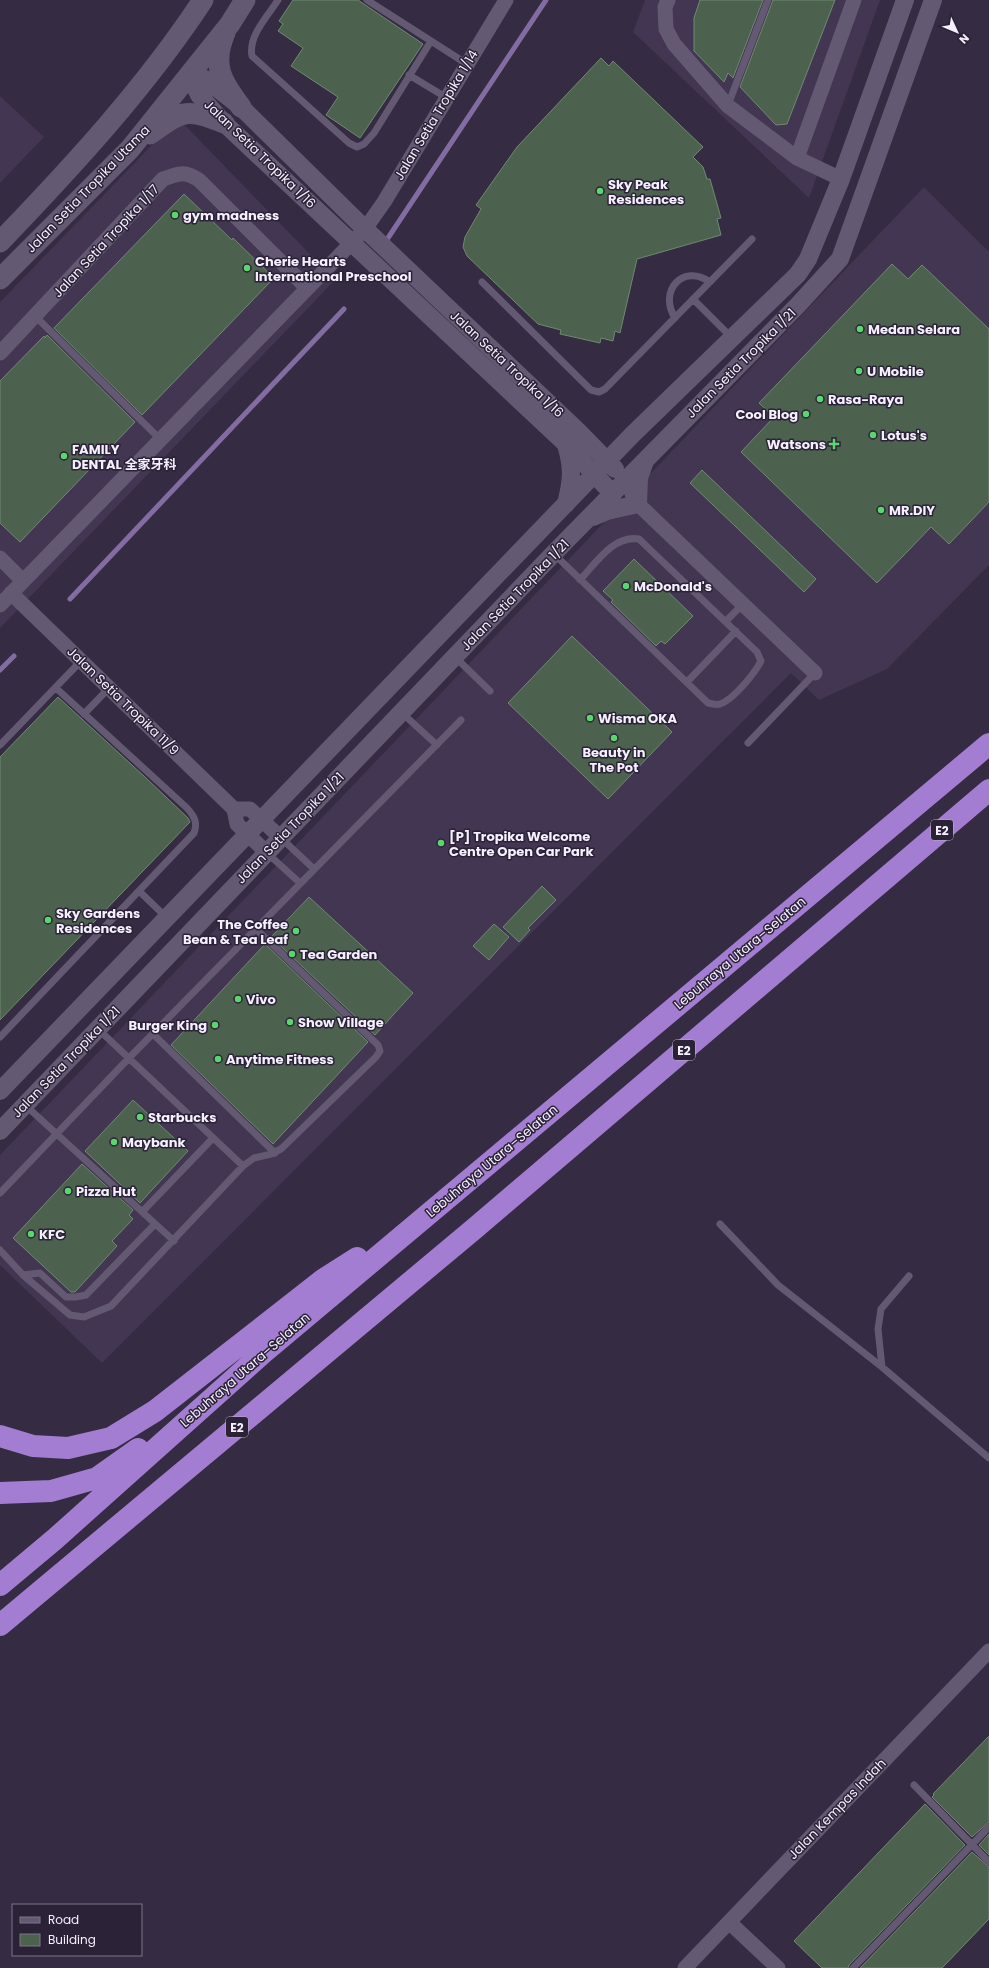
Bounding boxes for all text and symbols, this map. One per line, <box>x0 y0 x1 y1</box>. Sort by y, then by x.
north arrow <box>937 12 977 52</box>
text: N <box>956 30 973 47</box>
street label: Jalan Setia Tropika 1/14 <box>389 46 483 184</box>
street label: Jalan Setia Tropika 1/16 <box>200 95 320 213</box>
street label: Jalan Setia Tropika Utama <box>22 121 154 257</box>
place label: Sky Peak Residences <box>608 175 684 209</box>
street label: Jalan Setia Tropika 1/17 <box>49 180 163 302</box>
marker: Sky Peak Residences <box>595 186 605 196</box>
place label: gym madness <box>183 206 279 225</box>
marker: gym madness <box>170 210 180 220</box>
place label: Cherie Hearts International Preschool <box>255 252 412 286</box>
marker: Cherie Hearts International Preschool <box>242 263 252 273</box>
street label: Jalan Setia Tropika 1/21 <box>682 304 800 422</box>
street label: Jalan Setia Tropika 1/16 <box>446 306 568 422</box>
place label: Medan Selara <box>868 320 960 339</box>
marker: Medan Selara <box>855 324 865 334</box>
place label: U Mobile <box>867 362 924 381</box>
marker: U Mobile <box>854 366 864 376</box>
place label: Rasa-Raya <box>828 390 903 409</box>
marker: Rasa-Raya <box>815 394 825 404</box>
place label: Cool Blog <box>735 405 798 424</box>
marker: Cool Blog <box>801 409 811 419</box>
place label: Lotus's <box>881 426 927 445</box>
marker: Lotus's <box>868 430 878 440</box>
place label: Watsons <box>767 435 826 454</box>
marker: Watsons <box>829 439 839 449</box>
place label: FAMILY DENTAL 全家牙科 <box>72 440 176 474</box>
marker: FAMILY DENTAL 全家牙科 <box>59 451 69 461</box>
place label: MR.DIY <box>889 501 935 520</box>
marker: MR.DIY <box>876 505 886 515</box>
street label: Jalan Setia Tropika 1/21 <box>457 535 573 655</box>
place label: McDonald's <box>634 577 712 596</box>
marker: McDonald's <box>621 581 631 591</box>
street label: Jalan Setia Tropika 11/9 <box>63 642 183 760</box>
place label: Wisma OKA <box>598 709 677 728</box>
marker: Wisma OKA <box>585 713 595 723</box>
marker: Beauty in The Pot <box>609 733 619 743</box>
place label: Beauty in The Pot <box>582 743 646 777</box>
street label: Jalan Setia Tropika 1/21 <box>232 768 348 888</box>
road number: E2 <box>931 820 953 840</box>
place label: [P] Tropika Welcome Centre Open Car Park <box>449 827 593 861</box>
marker: [P] Tropika Welcome Centre Open Car Park <box>436 838 446 848</box>
street label: Lebuhraya Utara–Selatan <box>670 892 810 1014</box>
place label: Sky Gardens Residences <box>56 904 140 938</box>
marker: Sky Gardens Residences <box>43 915 53 925</box>
place label: The Coffee Bean & Tea Leaf <box>183 915 288 949</box>
marker: The Coffee Bean & Tea Leaf <box>291 926 301 936</box>
place label: Tea Garden <box>300 945 377 964</box>
marker: Tea Garden <box>287 949 297 959</box>
place label: Vivo <box>246 990 276 1009</box>
marker: Vivo <box>233 994 243 1004</box>
street label: Jalan Setia Tropika 1/21 <box>8 1002 124 1122</box>
place label: Show Village <box>298 1013 384 1032</box>
place label: Burger King <box>128 1016 207 1035</box>
marker: Show Village <box>285 1017 295 1027</box>
marker: Burger King <box>210 1020 220 1030</box>
road number: E2 <box>673 1040 695 1060</box>
place label: Anytime Fitness <box>226 1050 334 1069</box>
marker: Anytime Fitness <box>213 1054 223 1064</box>
street label: Lebuhraya Utara–Selatan <box>422 1100 562 1222</box>
place label: Starbucks <box>148 1108 216 1127</box>
marker: Starbucks <box>135 1112 145 1122</box>
place label: Maybank <box>122 1133 185 1152</box>
marker: Maybank <box>109 1137 119 1147</box>
place label: Pizza Hut <box>76 1182 136 1201</box>
marker: Pizza Hut <box>63 1186 73 1196</box>
place label: KFC <box>39 1225 65 1244</box>
marker: KFC <box>26 1229 36 1239</box>
street label: Lebuhraya Utara–Selatan <box>176 1308 314 1432</box>
road number: E2 <box>226 1417 248 1437</box>
street label: Jalan Kempas Indah <box>784 1754 890 1864</box>
legend <box>12 1904 142 1956</box>
text: Road <box>48 1911 79 1928</box>
text: Building <box>48 1931 96 1948</box>

